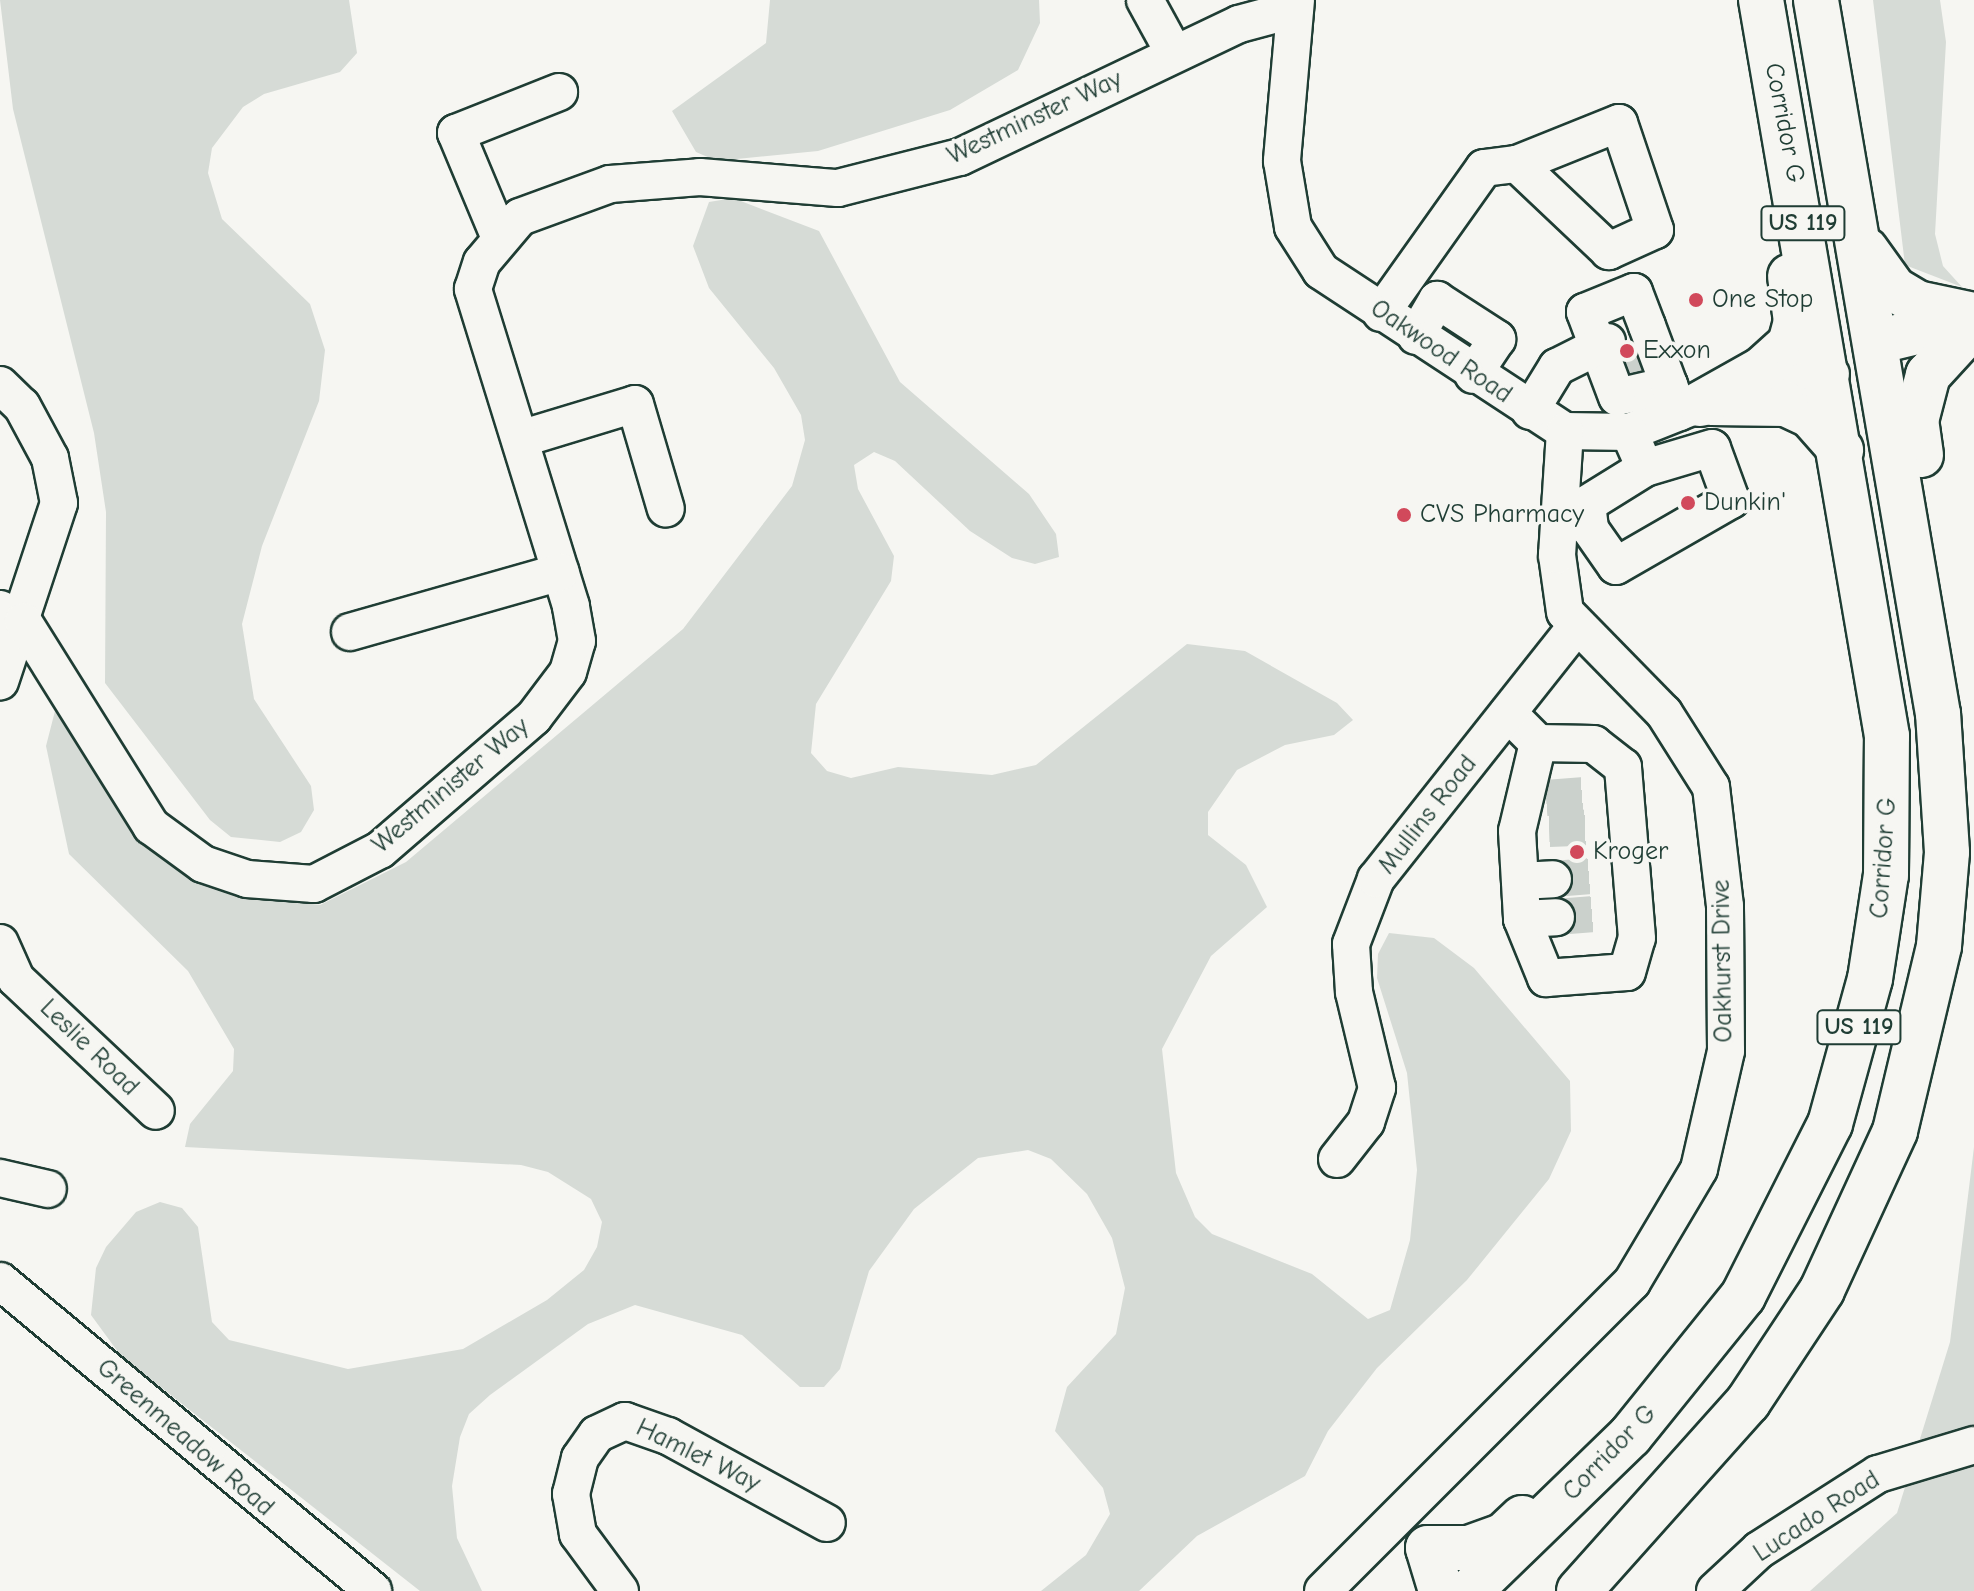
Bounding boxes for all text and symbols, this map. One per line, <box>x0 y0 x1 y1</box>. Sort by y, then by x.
street label: Corridor G <box>1757 60 1811 186</box>
street label: Westminster Way <box>943 64 1127 172</box>
road number: US 119 <box>1759 203 1847 243</box>
place label: One Stop <box>1712 284 1813 316</box>
marker: One Stop <box>1687 291 1705 309</box>
street label: Oakwood Road <box>1364 293 1518 411</box>
place label: Exxon <box>1643 335 1711 367</box>
marker: Exxon <box>1618 342 1636 360</box>
place label: Dunkin' <box>1704 487 1786 519</box>
marker: Dunkin' <box>1679 494 1697 512</box>
place label: CVS Pharmacy <box>1420 499 1584 531</box>
marker: CVS Pharmacy <box>1395 506 1413 524</box>
street label: Westminister Way <box>366 711 536 861</box>
street label: Mullins Road <box>1372 749 1484 881</box>
street label: Corridor G <box>1864 796 1904 920</box>
place label: Kroger <box>1593 836 1668 868</box>
marker: Kroger <box>1568 843 1586 861</box>
street label: Oakhurst Drive <box>1706 879 1740 1043</box>
street label: Leslie Road <box>33 993 145 1103</box>
road number: US 119 <box>1815 1007 1903 1047</box>
street label: Greenmeadow Road <box>90 1353 280 1523</box>
street label: Corridor G <box>1557 1398 1663 1508</box>
street label: Hamlet Way <box>631 1413 765 1499</box>
street label: Lucado Road <box>1748 1465 1886 1569</box>

